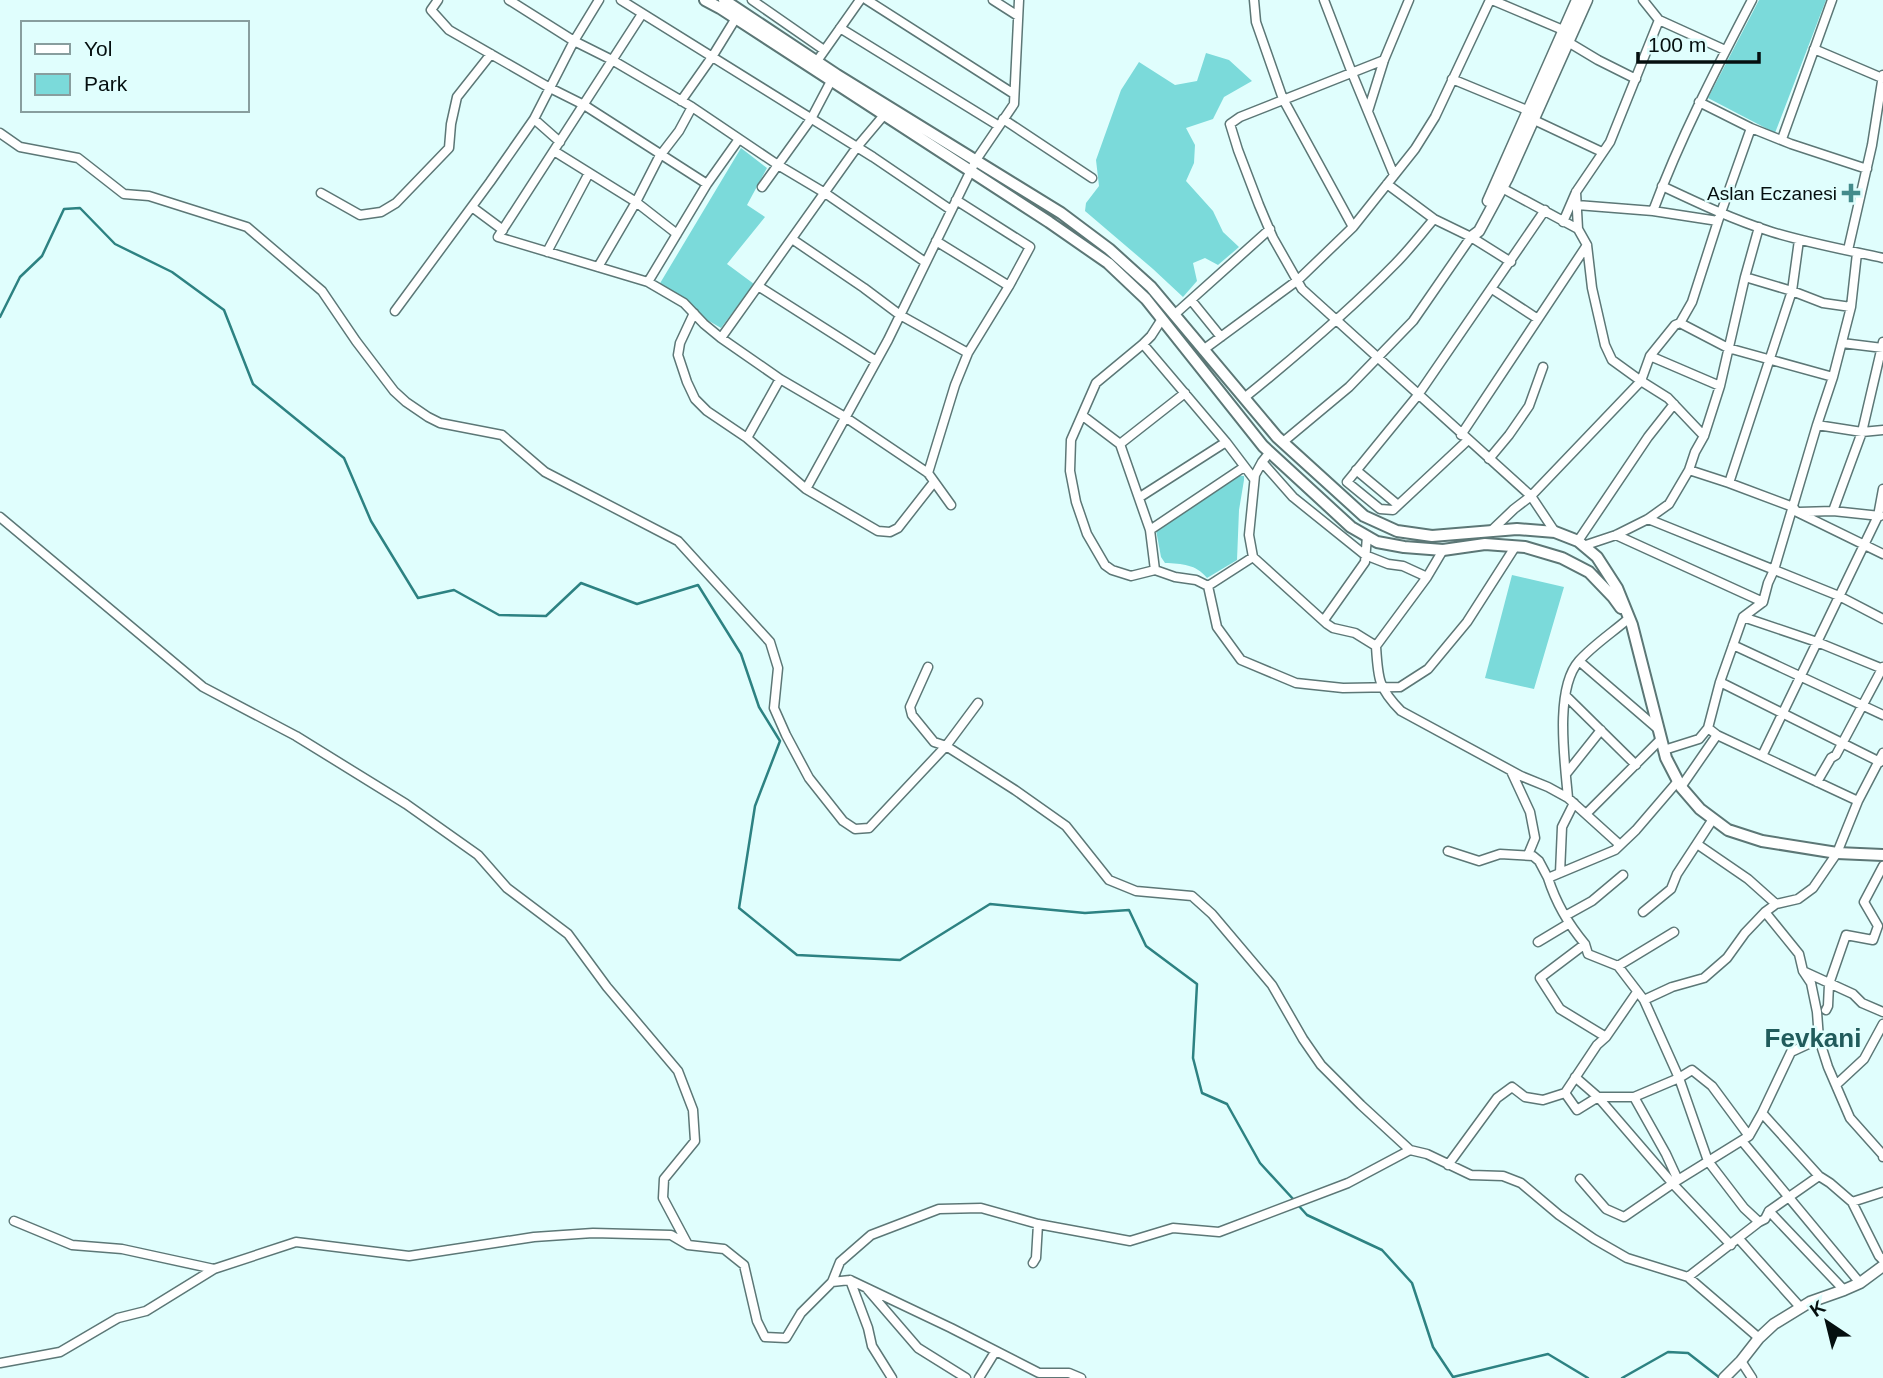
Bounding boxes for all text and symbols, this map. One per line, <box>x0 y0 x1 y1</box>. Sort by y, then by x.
legend <box>21 21 248 112</box>
scale bar <box>1638 21 1759 65</box>
text: 100 m <box>1648 33 1706 56</box>
text: Yol <box>84 37 112 60</box>
text: Park <box>84 72 128 95</box>
place label: Aslan Eczanesi <box>1707 183 1837 204</box>
marker: Aslan Eczanesi <box>1843 185 1859 201</box>
district label: Fevkani <box>1765 1023 1861 1053</box>
north arrow <box>1792 1287 1862 1357</box>
text: K <box>1806 1296 1829 1321</box>

